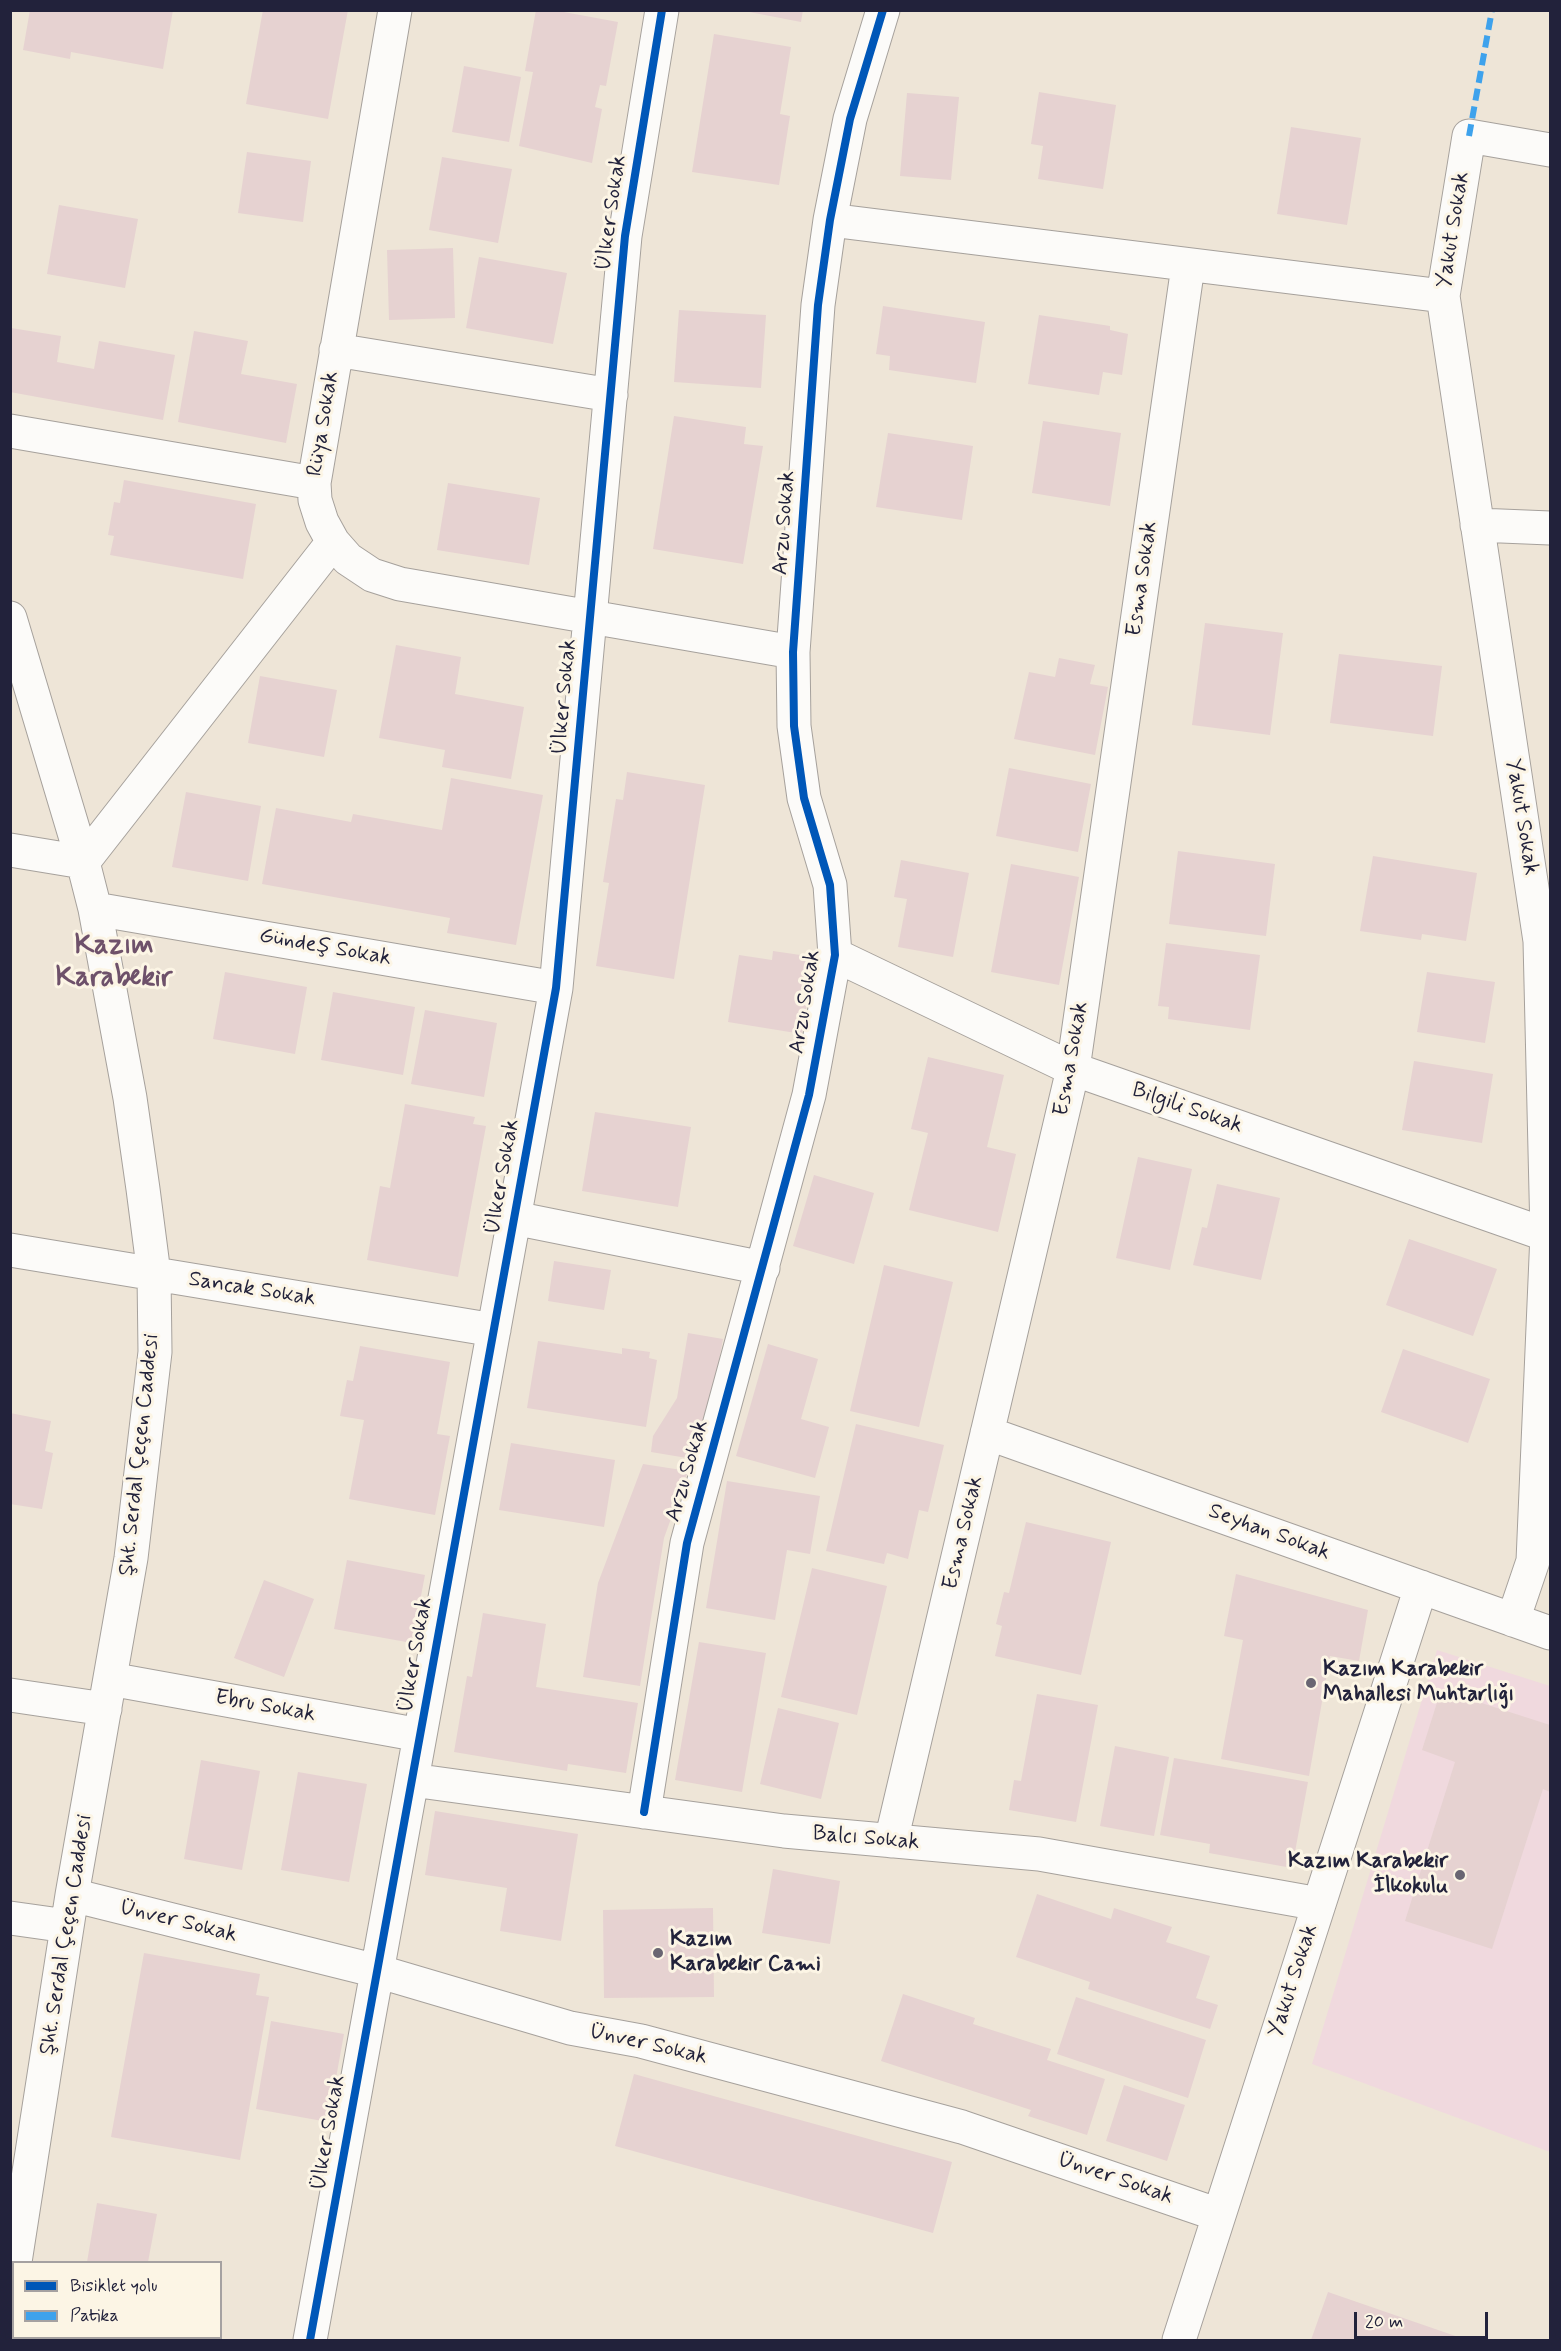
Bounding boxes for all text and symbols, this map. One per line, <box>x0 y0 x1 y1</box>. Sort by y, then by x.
street label: Ülker Sokak <box>591 153 633 273</box>
street label: Yakut Sokak <box>1432 170 1476 290</box>
street label: Rüya Sokak <box>303 370 345 478</box>
street label: Arzu Sokak <box>768 470 802 576</box>
street label: Esma Sokak <box>1122 520 1164 638</box>
street label: Ülker Sokak <box>547 638 583 756</box>
street label: Yakut Sokak <box>1499 757 1543 877</box>
street label: Gündeş Sokak <box>257 923 393 973</box>
district label: Kazım Karabekir <box>56 930 172 996</box>
street label: Arzu Sokak <box>785 948 827 1056</box>
street label: Esma Sokak <box>1049 1000 1095 1118</box>
street label: Bilgili Sokak <box>1128 1078 1246 1140</box>
street label: Ülker Sokak <box>480 1117 526 1237</box>
street label: Sancak Sokak <box>187 1267 317 1313</box>
street label: Şht. Serdal Çeçen Caddesi <box>114 1333 166 1577</box>
street label: Arzu Sokak <box>661 1417 715 1525</box>
street label: Esma Sokak <box>938 1474 990 1592</box>
street label: Seyhan Sokak <box>1205 1499 1333 1567</box>
street label: Ülker Sokak <box>393 1595 439 1715</box>
place label: Kazım Karabekir Mahallesi Muhtarlığı <box>1323 1657 1514 1708</box>
marker: Kazım Karabekir Mahallesi Muhtarlığı <box>1304 1676 1318 1690</box>
street label: Ebru Sokak <box>213 1685 317 1729</box>
street label: Şht. Serdal Çeçen Caddesi <box>35 1813 99 2057</box>
street label: Balcı Sokak <box>812 1821 920 1857</box>
place label: Kazım Karabekir İlkokulu <box>1288 1849 1448 1900</box>
marker: Kazım Karabekir İlkokulu <box>1453 1868 1467 1882</box>
street label: Ünver Sokak <box>116 1895 240 1949</box>
street label: Yakut Sokak <box>1263 1921 1325 2041</box>
place label: Kazım Karabekir Cami <box>670 1927 821 1978</box>
marker: Kazım Karabekir Cami <box>651 1946 665 1960</box>
street label: Ünver Sokak <box>586 2019 710 2071</box>
street label: Ülker Sokak <box>306 2073 352 2193</box>
street label: Ünver Sokak <box>1054 2147 1176 2211</box>
legend <box>12 2261 222 2339</box>
text: Bisiklet yolu <box>70 2274 158 2298</box>
scale bar <box>1357 2300 1490 2338</box>
text: Patika <box>70 2304 119 2328</box>
text: 20 m <box>1365 2310 1403 2334</box>

